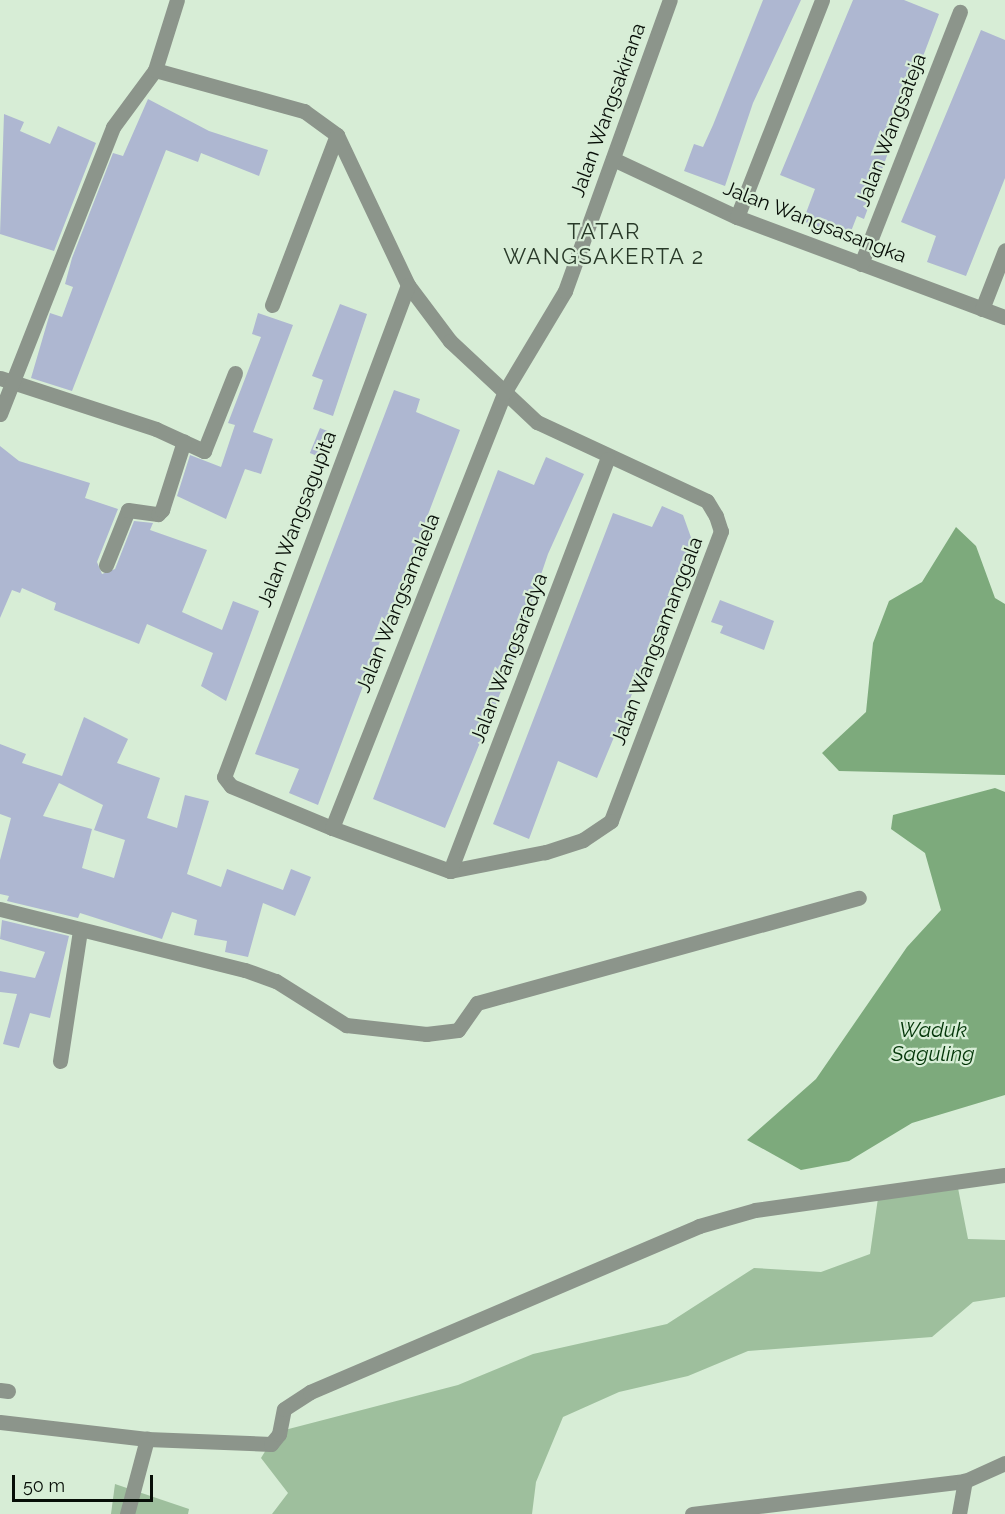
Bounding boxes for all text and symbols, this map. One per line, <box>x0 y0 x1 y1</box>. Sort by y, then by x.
street label: Jalan Wangsakirana <box>565 19 651 201</box>
street label: Jalan Wangsateja <box>851 50 931 210</box>
street label: Jalan Wangsasangka <box>720 176 910 268</box>
district label: TATAR WANGSAKERTA 2 <box>503 218 705 270</box>
street label: Jalan Wangsagupita <box>252 427 342 611</box>
street label: Jalan Wangsamalela <box>351 510 445 696</box>
street label: Jalan Wangsamanggala <box>606 533 708 749</box>
street label: Jalan Wangsaradya <box>465 569 553 747</box>
water label: Waduk Saguling <box>891 1017 975 1067</box>
scale bar <box>15 1463 156 1501</box>
text: 50 m <box>23 1475 65 1496</box>

